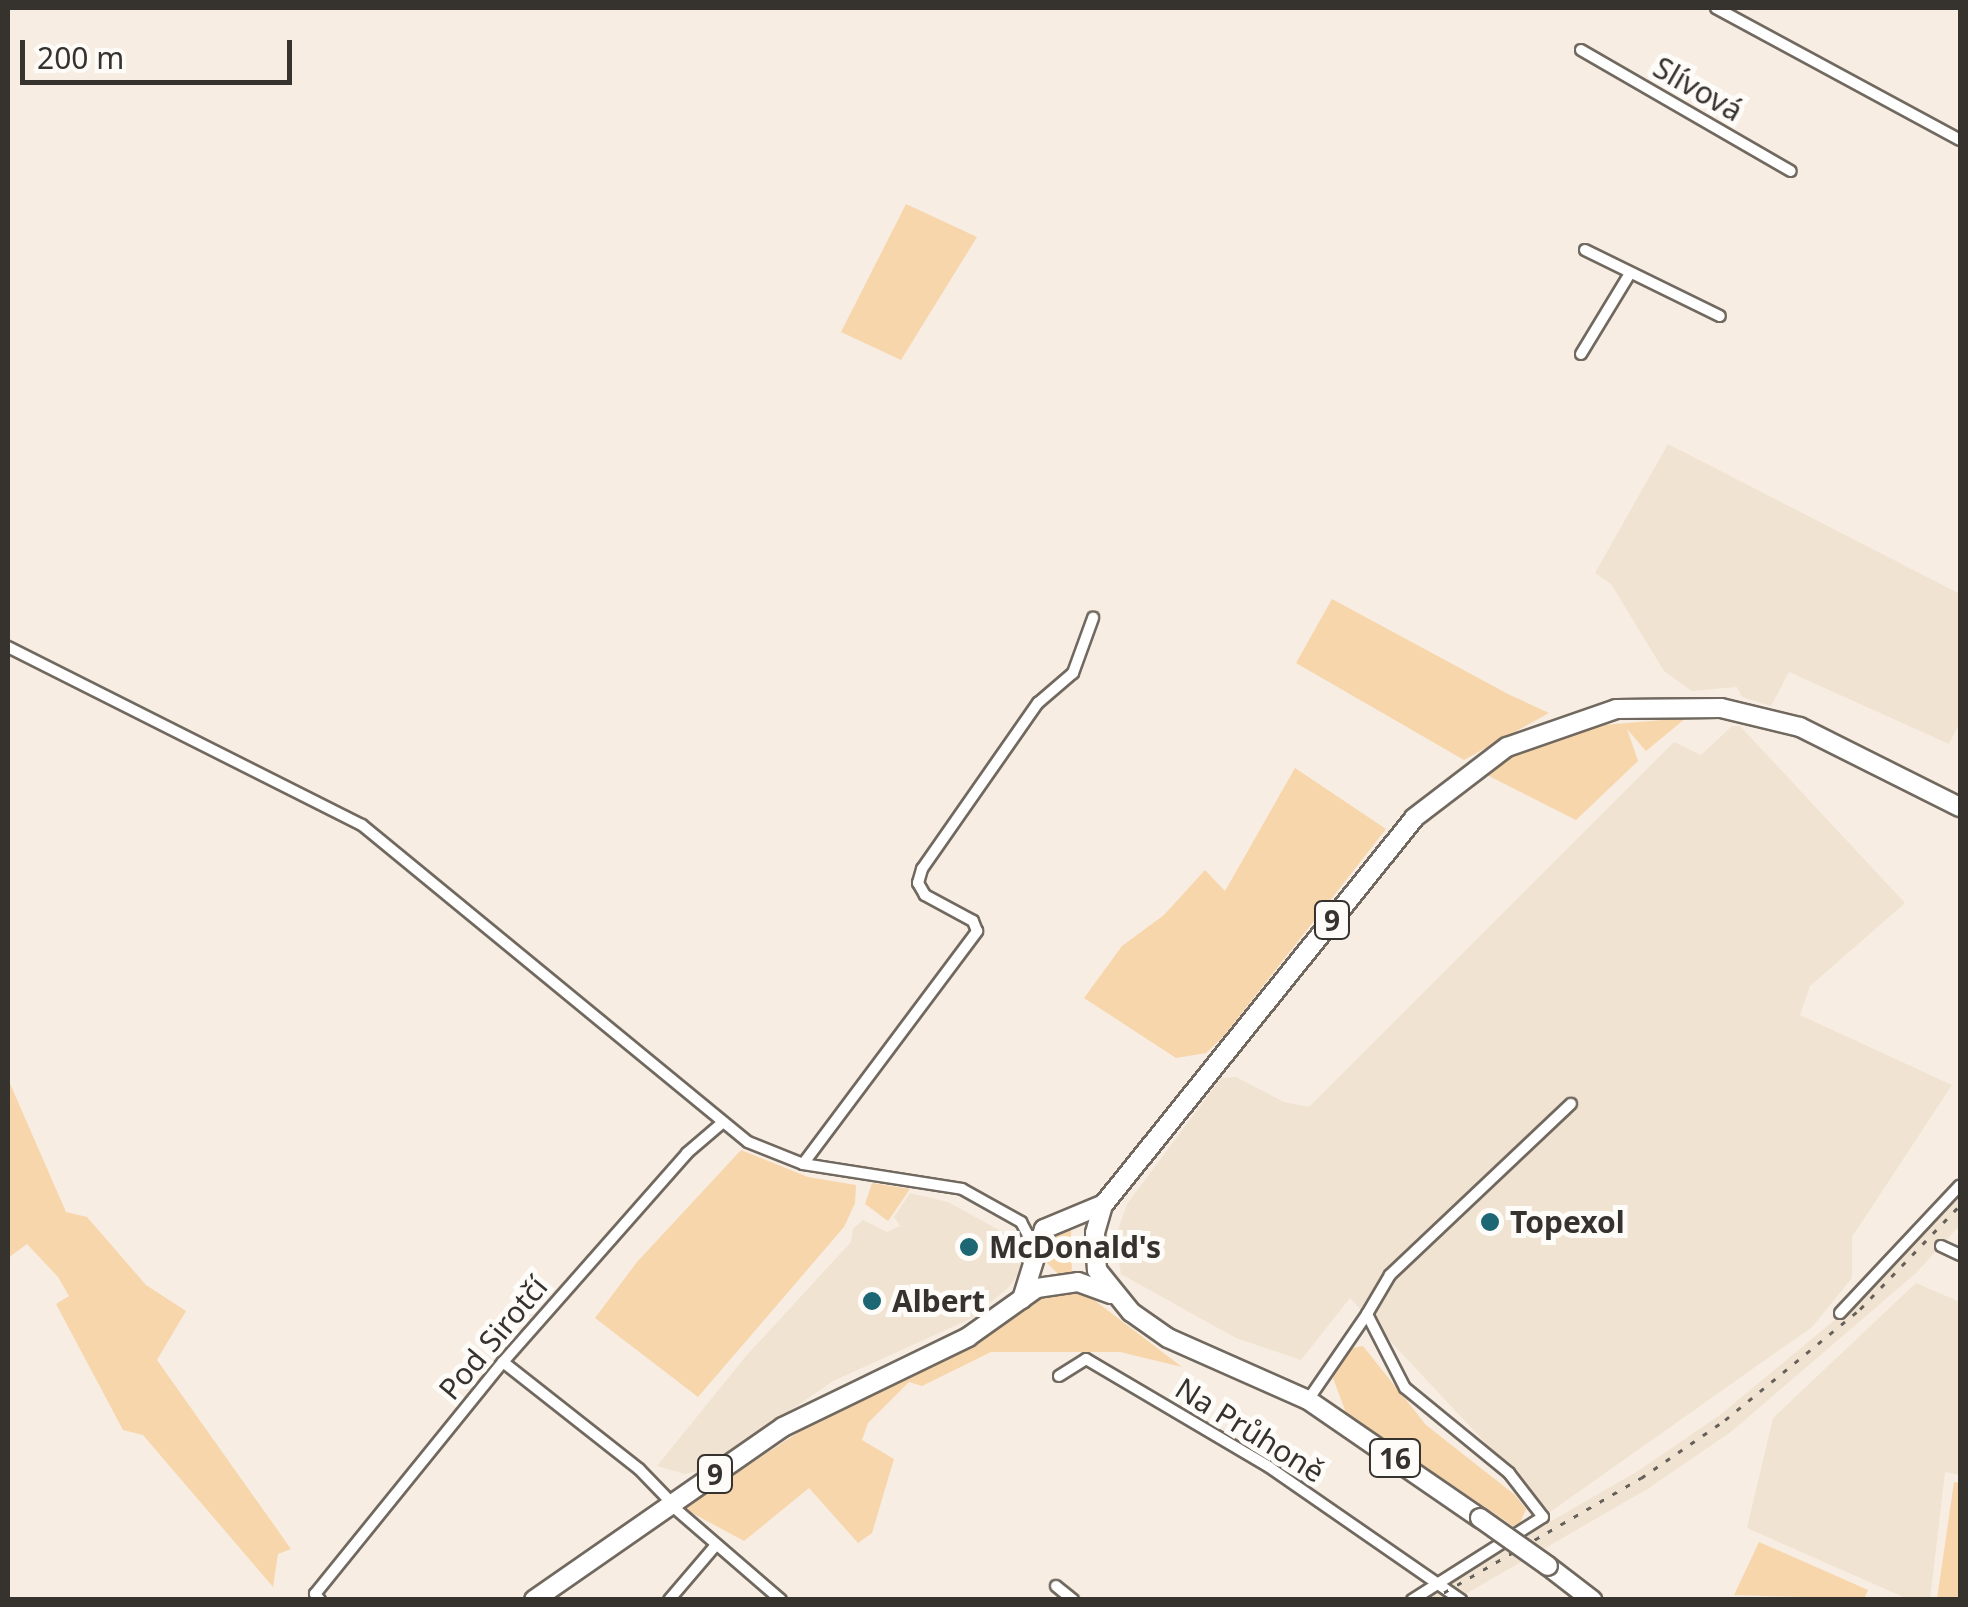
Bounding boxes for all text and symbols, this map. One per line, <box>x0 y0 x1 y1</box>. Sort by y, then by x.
scale bar <box>25 20 298 82</box>
text: 200 m <box>37 37 124 78</box>
street label: Slívová <box>1647 49 1749 129</box>
road number: 9 <box>1312 897 1352 943</box>
place label: Topexol <box>1510 1204 1625 1240</box>
marker: Topexol <box>1479 1211 1501 1233</box>
place label: McDonald's <box>989 1229 1161 1265</box>
marker: McDonald's <box>958 1236 980 1258</box>
street label: Pod Sirotčí <box>431 1269 555 1407</box>
place label: Albert <box>892 1283 985 1319</box>
marker: Albert <box>861 1290 883 1312</box>
street label: Na Průhoně <box>1169 1370 1331 1490</box>
road number: 16 <box>1368 1435 1422 1481</box>
road number: 9 <box>695 1451 735 1497</box>

